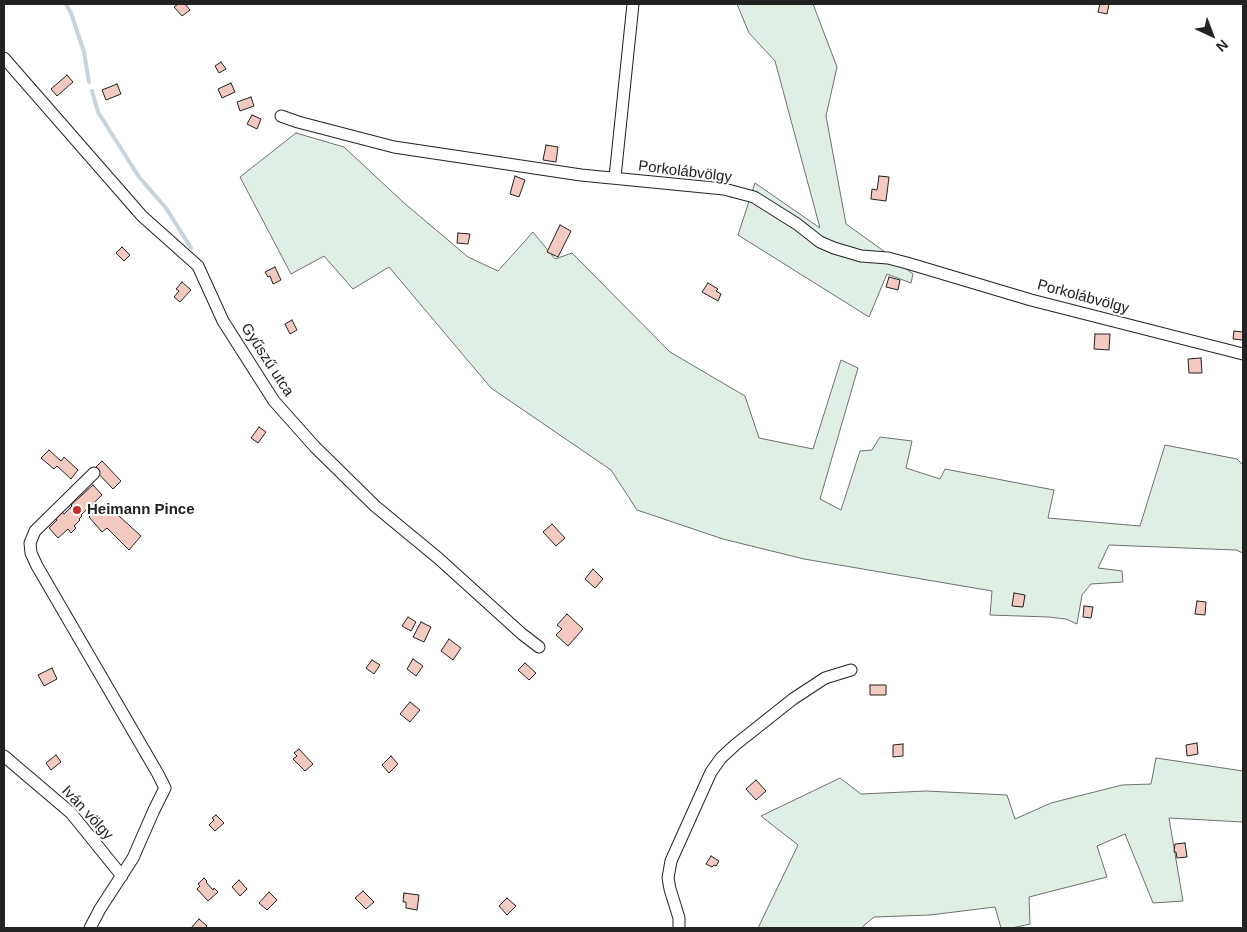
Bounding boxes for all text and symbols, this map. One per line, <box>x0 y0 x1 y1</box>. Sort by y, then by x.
north arrow <box>1187 10 1237 60</box>
text: N <box>1213 37 1231 55</box>
street label: Porkolábvölgy <box>637 157 733 187</box>
street label: Porkolábvölgy <box>1035 276 1131 318</box>
street label: Gyűszű utca <box>237 320 297 400</box>
place label: Heimann Pince <box>87 501 195 519</box>
marker: Heimann Pince <box>71 504 83 516</box>
street label: Iván völgy <box>57 782 117 844</box>

